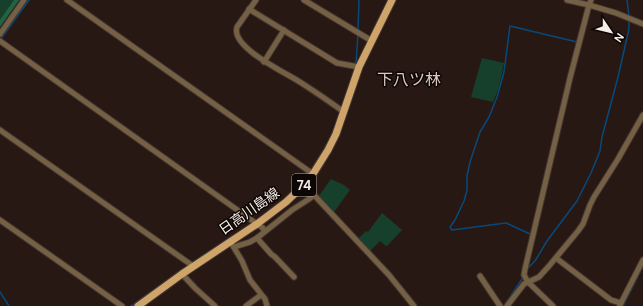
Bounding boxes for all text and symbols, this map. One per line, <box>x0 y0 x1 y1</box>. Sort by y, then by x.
north arrow <box>591 12 631 52</box>
text: N <box>611 30 627 45</box>
district label: 下八ツ林 <box>377 69 441 90</box>
road number: 74 <box>292 174 316 196</box>
street label: 日高川島線 <box>215 184 283 238</box>

